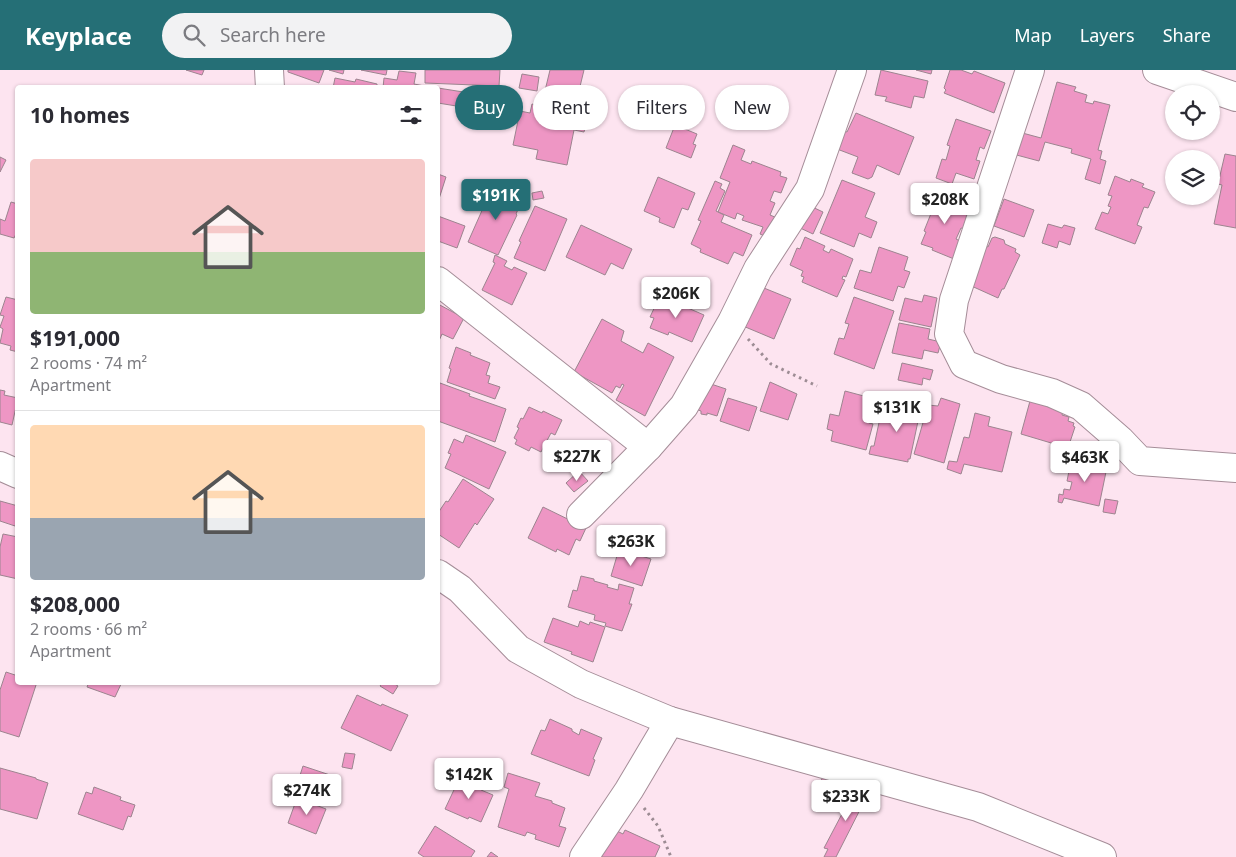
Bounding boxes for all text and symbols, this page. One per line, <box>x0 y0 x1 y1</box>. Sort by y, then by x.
search box <box>162 13 512 58</box>
text: Keyplace <box>25 19 132 52</box>
icon: search <box>180 21 208 49</box>
text: Search here <box>220 22 326 48</box>
text: Map <box>1014 23 1052 47</box>
text: Layers <box>1080 23 1135 47</box>
text: Share <box>1163 23 1211 47</box>
chip: Buy <box>455 85 523 130</box>
chip: Rent <box>533 85 608 130</box>
chip: Filters <box>618 85 705 130</box>
chip: New <box>715 85 789 130</box>
map controls <box>1165 85 1220 205</box>
button: locate <box>1165 85 1220 140</box>
text: 10 homes <box>30 101 130 129</box>
icon: filters <box>397 101 425 129</box>
button: layers <box>1165 150 1220 205</box>
pin: $191K <box>461 178 531 221</box>
pin: $208K <box>910 182 980 225</box>
text: $191K <box>472 184 520 206</box>
text: $208K <box>921 188 969 210</box>
icon: home <box>183 192 273 282</box>
pin: $206K <box>641 276 711 319</box>
text: $206K <box>652 282 700 304</box>
text: $191,000 <box>30 324 120 352</box>
text: 2 rooms · 74 m² <box>30 352 147 374</box>
text: Apartment <box>30 374 111 396</box>
pin: $131K <box>862 390 932 433</box>
text: $131K <box>873 396 921 418</box>
pin: $227K <box>542 440 612 482</box>
pin: $463K <box>1050 440 1120 483</box>
text: $227K <box>553 445 601 467</box>
text: $463K <box>1061 446 1109 468</box>
icon: home <box>183 457 273 547</box>
pin: $263K <box>596 524 666 567</box>
text: $263K <box>607 530 655 552</box>
text: $208,000 <box>30 590 120 618</box>
text: 2 rooms · 66 m² <box>30 618 147 640</box>
text: Apartment <box>30 640 111 662</box>
pin: $142K <box>434 758 504 800</box>
text: $142K <box>445 763 493 785</box>
pin: $274K <box>272 774 342 816</box>
text: $274K <box>283 779 331 801</box>
pin: $233K <box>811 780 881 822</box>
text: $233K <box>822 785 870 807</box>

